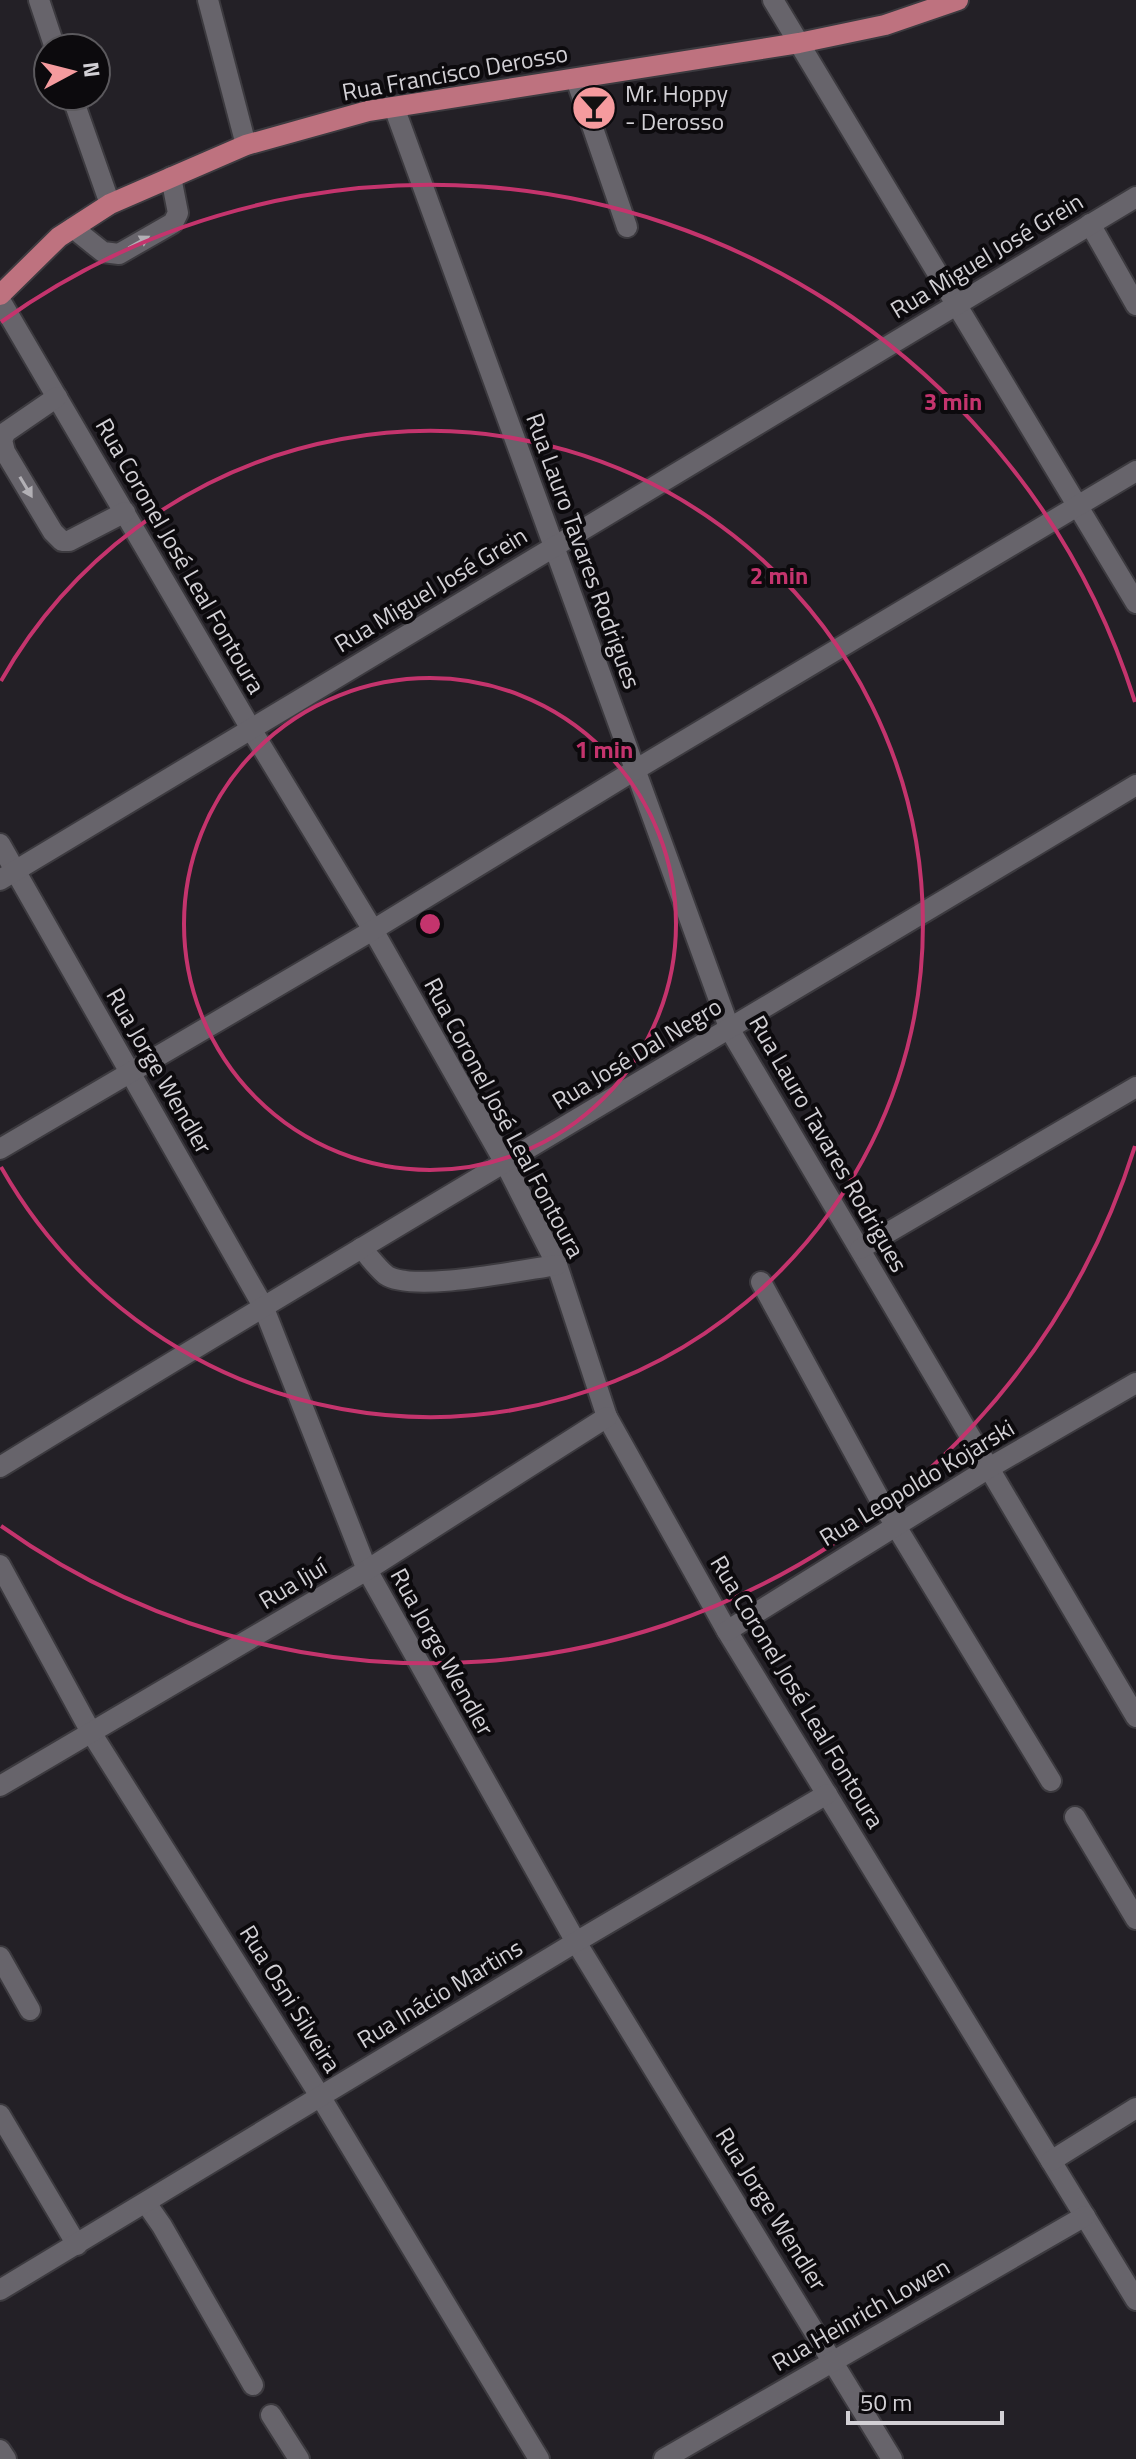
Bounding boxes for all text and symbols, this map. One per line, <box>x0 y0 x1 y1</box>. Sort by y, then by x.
north arrow <box>32 32 112 112</box>
street label: Rua Francisco Derosso <box>339 34 571 110</box>
text: N <box>74 60 110 79</box>
place label: Mr. Hoppy - Derosso <box>625 75 728 139</box>
bar icon: Mr. Hoppy - Derosso <box>570 84 618 132</box>
street label: Rua Miguel José Grein <box>883 183 1090 327</box>
one-way arrow <box>128 235 150 249</box>
text: 3 min <box>924 383 982 419</box>
street label: Rua Lauro Tavares Rodrigues <box>517 408 651 694</box>
street label: Rua Coronel José Leal Fontoura <box>87 411 275 700</box>
one-way arrow <box>18 476 32 498</box>
street label: Rua Miguel José Grein <box>327 517 534 661</box>
text: 2 min <box>750 557 808 593</box>
text: 1 min <box>575 731 633 767</box>
centre of rings <box>416 910 444 938</box>
street label: Rua Coronel José Leal Fontoura <box>416 971 594 1264</box>
street label: Rua Jorge Wendler <box>98 981 222 1160</box>
street label: Rua José Dal Negro <box>545 988 728 1118</box>
street label: Rua Lauro Tavares Rodrigues <box>740 1008 917 1279</box>
street label: Rua Leopoldo Kojarski <box>812 1410 1021 1555</box>
street label: Rua Ijuí <box>252 1548 335 1618</box>
street label: Rua Coronel José Leal Fontoura <box>702 1548 894 1835</box>
street label: Rua Jorge Wendler <box>382 1561 504 1742</box>
street label: Rua Osni Silveira <box>231 1918 351 2079</box>
street label: Rua Inácio Martins <box>350 1929 529 2057</box>
street label: Rua Jorge Wendler <box>707 2120 837 2297</box>
street label: Rua Heinrich Lowen <box>765 2248 956 2380</box>
scale bar <box>848 2375 1002 2425</box>
text: 50 m <box>860 2384 912 2420</box>

